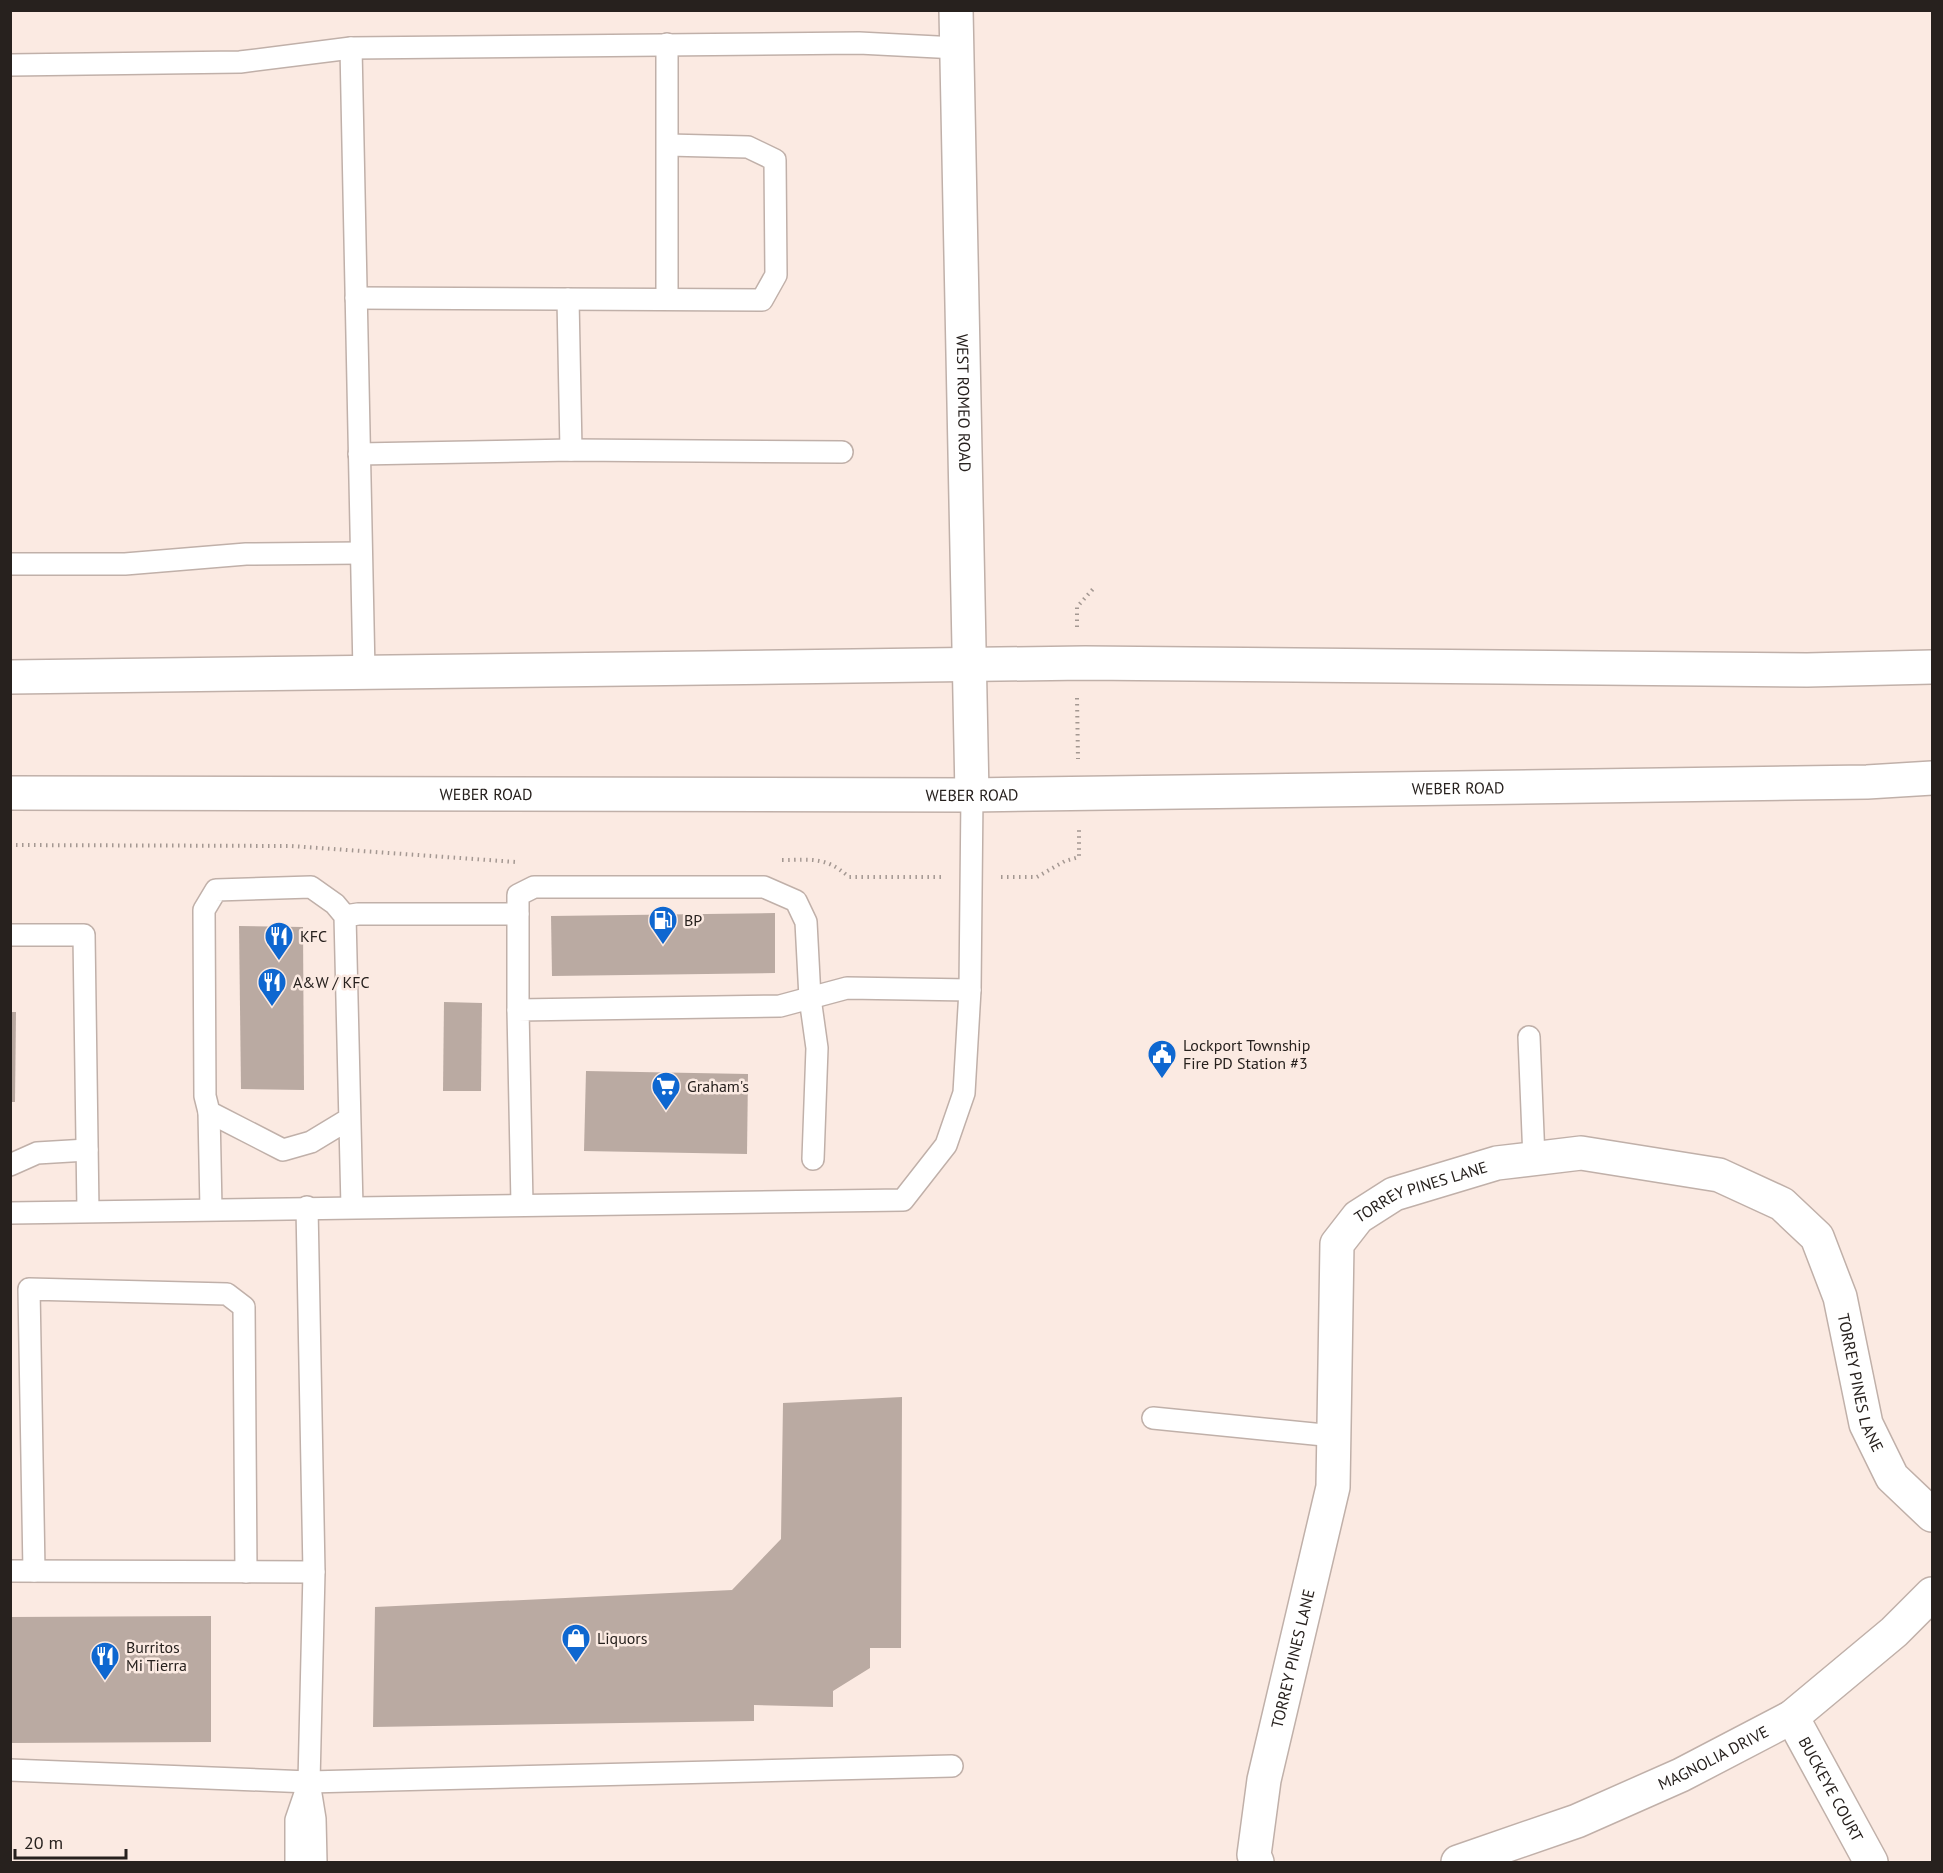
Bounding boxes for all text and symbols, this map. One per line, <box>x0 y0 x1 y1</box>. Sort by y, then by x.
street label: WEST ROMEO ROAD <box>953 334 975 472</box>
street label: WEBER ROAD <box>1411 777 1504 799</box>
street label: WEBER ROAD <box>440 784 532 804</box>
street label: WEBER ROAD <box>926 784 1019 805</box>
fuel station icon: BP <box>647 904 679 946</box>
place label: BP <box>684 910 702 930</box>
restaurant icon: KFC <box>263 920 295 962</box>
place label: KFC <box>300 926 327 946</box>
restaurant icon: A&W / KFC <box>256 966 288 1008</box>
place label: A&W / KFC <box>293 972 370 992</box>
place label: Lockport Township Fire PD Station #3 <box>1183 1035 1310 1073</box>
public building icon: Lockport Township Fire PD Station #3 <box>1146 1038 1178 1080</box>
supermarket icon: Graham's <box>650 1070 682 1112</box>
place label: Graham's <box>687 1076 749 1096</box>
street label: TORREY PINES LANE <box>1350 1156 1490 1227</box>
street label: TORREY PINES LANE <box>1834 1312 1888 1455</box>
street label: TORREY PINES LANE <box>1267 1587 1319 1730</box>
shop icon: Liquors <box>560 1622 592 1664</box>
place label: Liquors <box>597 1628 648 1648</box>
place label: Burritos Mi Tierra <box>126 1637 187 1675</box>
restaurant icon: Burritos Mi Tierra <box>89 1640 121 1682</box>
street label: MAGNOLIA DRIVE <box>1655 1721 1772 1794</box>
street label: BUCKEYE COURT <box>1795 1733 1868 1845</box>
scale bar <box>15 1822 126 1860</box>
text: 20 m <box>24 1831 63 1854</box>

